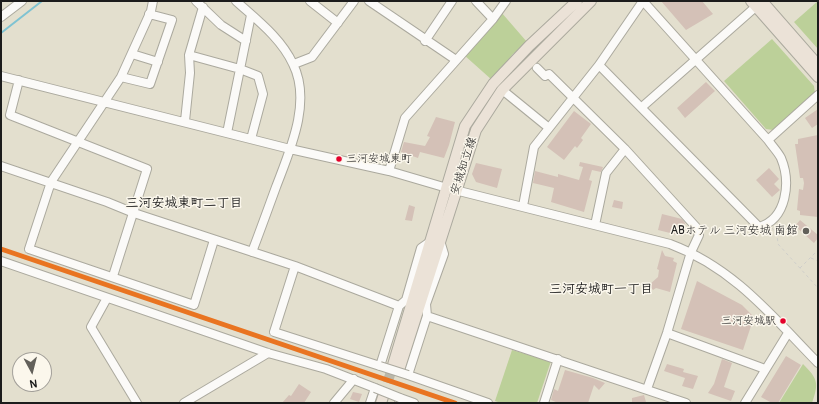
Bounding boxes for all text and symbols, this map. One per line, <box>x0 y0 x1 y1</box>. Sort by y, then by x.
street label: 安城知立線 <box>448 135 480 197</box>
place label: 三河安城東町 <box>346 152 412 166</box>
marker: 三河安城東町 <box>334 154 344 164</box>
district label: 三河安城東町二丁目 <box>126 196 242 212</box>
place label: ABホテル 三河安城 南館 <box>671 224 798 238</box>
marker: ABホテル 三河安城 南館 <box>801 226 811 236</box>
district label: 三河安城町一丁目 <box>549 282 653 298</box>
place label: 三河安城駅 <box>721 314 776 328</box>
marker: 三河安城駅 <box>778 316 788 326</box>
north arrow <box>12 352 52 392</box>
text: N <box>29 377 38 390</box>

